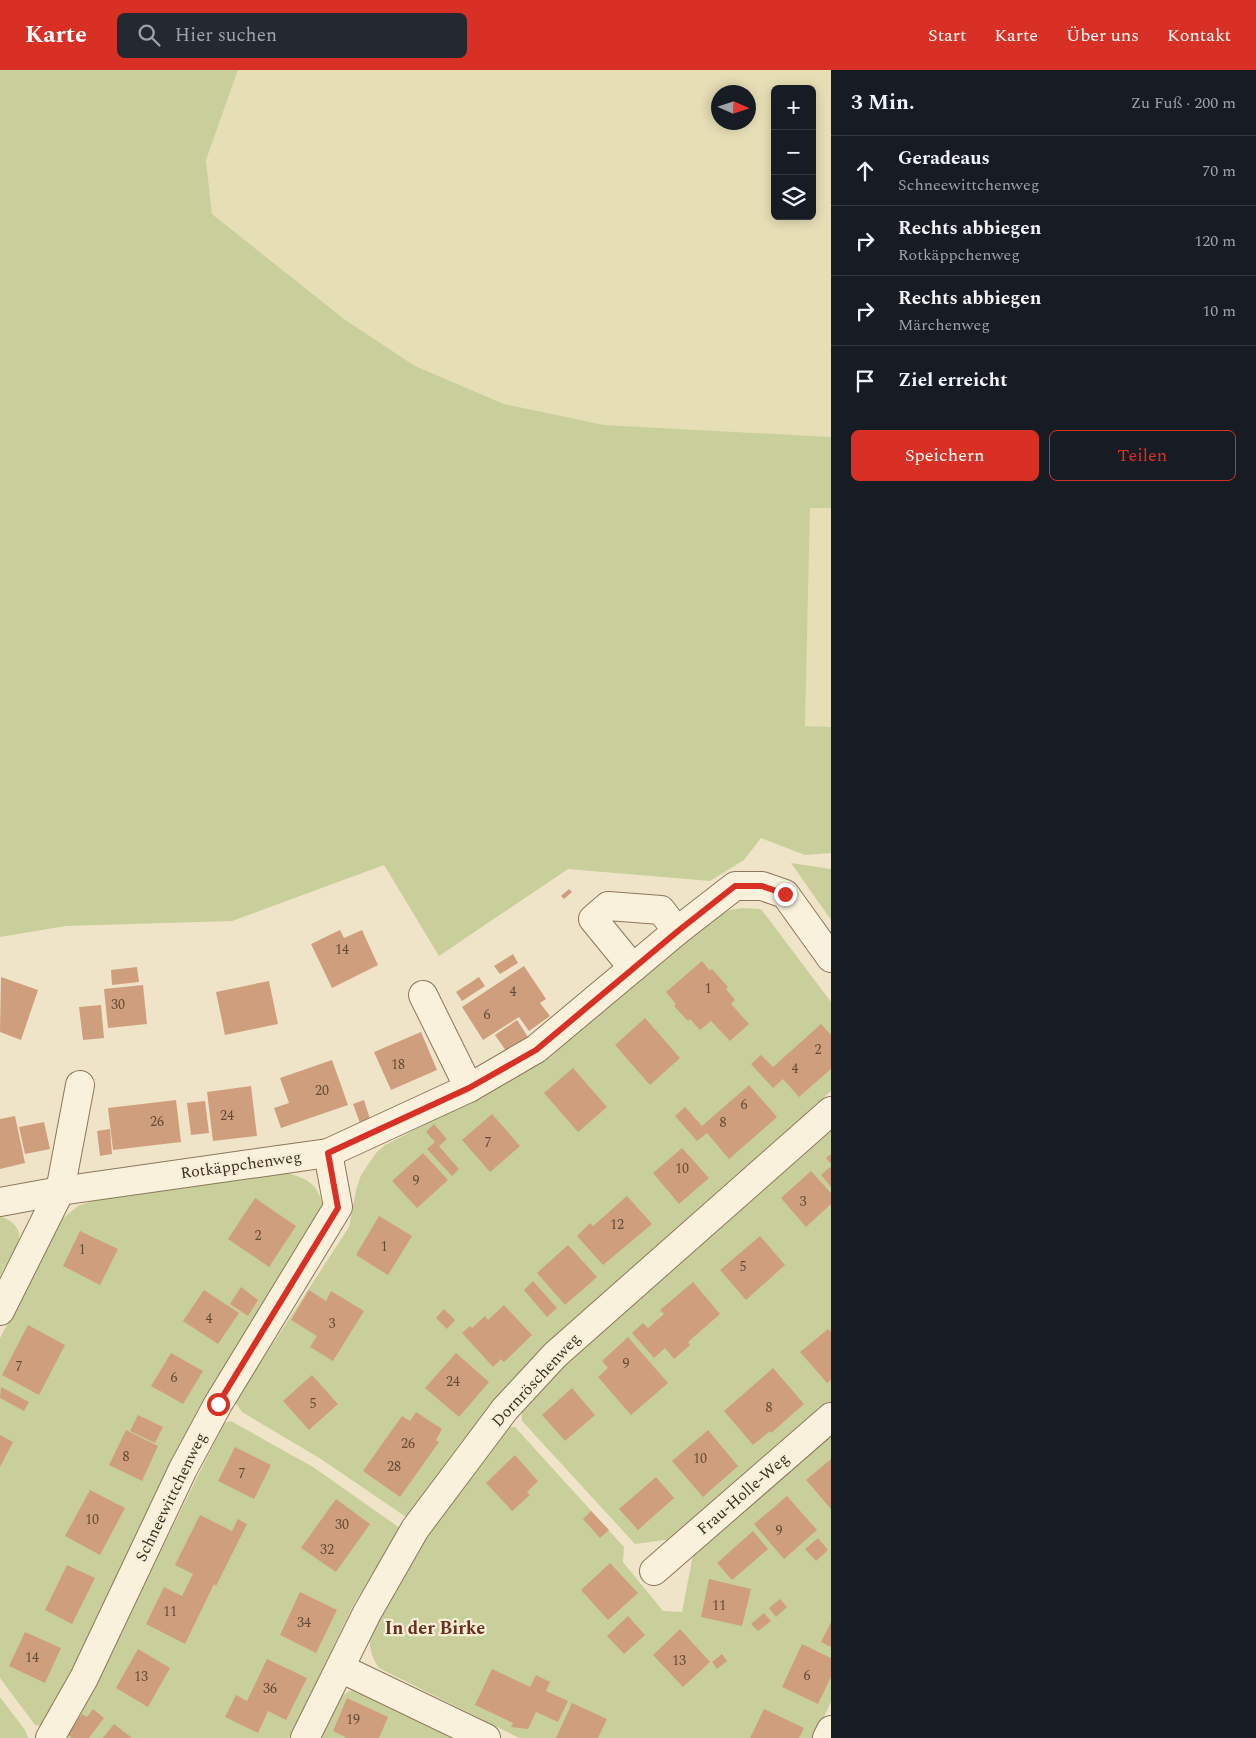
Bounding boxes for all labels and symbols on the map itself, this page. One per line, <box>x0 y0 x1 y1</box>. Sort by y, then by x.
north arrow <box>711 85 756 130</box>
route end <box>774 883 797 906</box>
house number: 14 <box>335 939 349 960</box>
house number: 1 <box>705 978 712 999</box>
house number: 4 <box>510 981 517 1002</box>
house number: 30 <box>111 994 125 1015</box>
house number: 6 <box>484 1004 491 1025</box>
house number: 2 <box>815 1039 822 1060</box>
house number: 18 <box>391 1054 405 1075</box>
house number: 4 <box>792 1058 799 1079</box>
house number: 20 <box>315 1080 329 1101</box>
house number: 6 <box>741 1094 748 1115</box>
house number: 24 <box>220 1105 234 1126</box>
house number: 26 <box>150 1111 164 1132</box>
house number: 8 <box>720 1112 727 1133</box>
house number: 7 <box>485 1132 492 1153</box>
street label: Rotkäppchenweg <box>179 1145 303 1185</box>
house number: 10 <box>675 1158 689 1179</box>
house number: 9 <box>413 1170 420 1191</box>
house number: 3 <box>800 1191 807 1212</box>
house number: 12 <box>610 1214 624 1235</box>
house number: 2 <box>255 1225 262 1246</box>
house number: 1 <box>381 1236 388 1257</box>
house number: 1 <box>79 1239 86 1260</box>
house number: 5 <box>740 1256 747 1277</box>
house number: 4 <box>206 1308 213 1329</box>
house number: 3 <box>329 1313 336 1334</box>
street label: Dornröschenweg <box>486 1328 586 1432</box>
house number: 9 <box>623 1353 630 1374</box>
house number: 7 <box>16 1356 23 1377</box>
house number: 6 <box>171 1367 178 1388</box>
house number: 24 <box>446 1371 460 1392</box>
route start <box>207 1393 230 1416</box>
house number: 5 <box>310 1393 317 1414</box>
house number: 8 <box>766 1397 773 1418</box>
street label: Schneewittchenweg <box>129 1428 213 1566</box>
house number: 26 <box>401 1433 415 1454</box>
house number: 8 <box>123 1446 130 1467</box>
street label: Frau-Holle-Weg <box>692 1447 794 1541</box>
house number: 10 <box>693 1448 707 1469</box>
house number: 28 <box>387 1456 401 1477</box>
house number: 7 <box>239 1463 246 1484</box>
house number: 10 <box>85 1509 99 1530</box>
house number: 30 <box>335 1514 349 1535</box>
house number: 9 <box>776 1520 783 1541</box>
house number: 32 <box>320 1539 334 1560</box>
house number: 11 <box>712 1595 726 1616</box>
house number: 11 <box>163 1601 177 1622</box>
house number: 34 <box>297 1612 311 1633</box>
district label: In der Birke <box>385 1615 485 1642</box>
house number: 14 <box>25 1647 39 1668</box>
house number: 13 <box>672 1650 686 1671</box>
house number: 6 <box>804 1665 811 1686</box>
house number: 13 <box>134 1666 148 1687</box>
house number: 36 <box>263 1678 277 1699</box>
house number: 19 <box>346 1709 360 1730</box>

